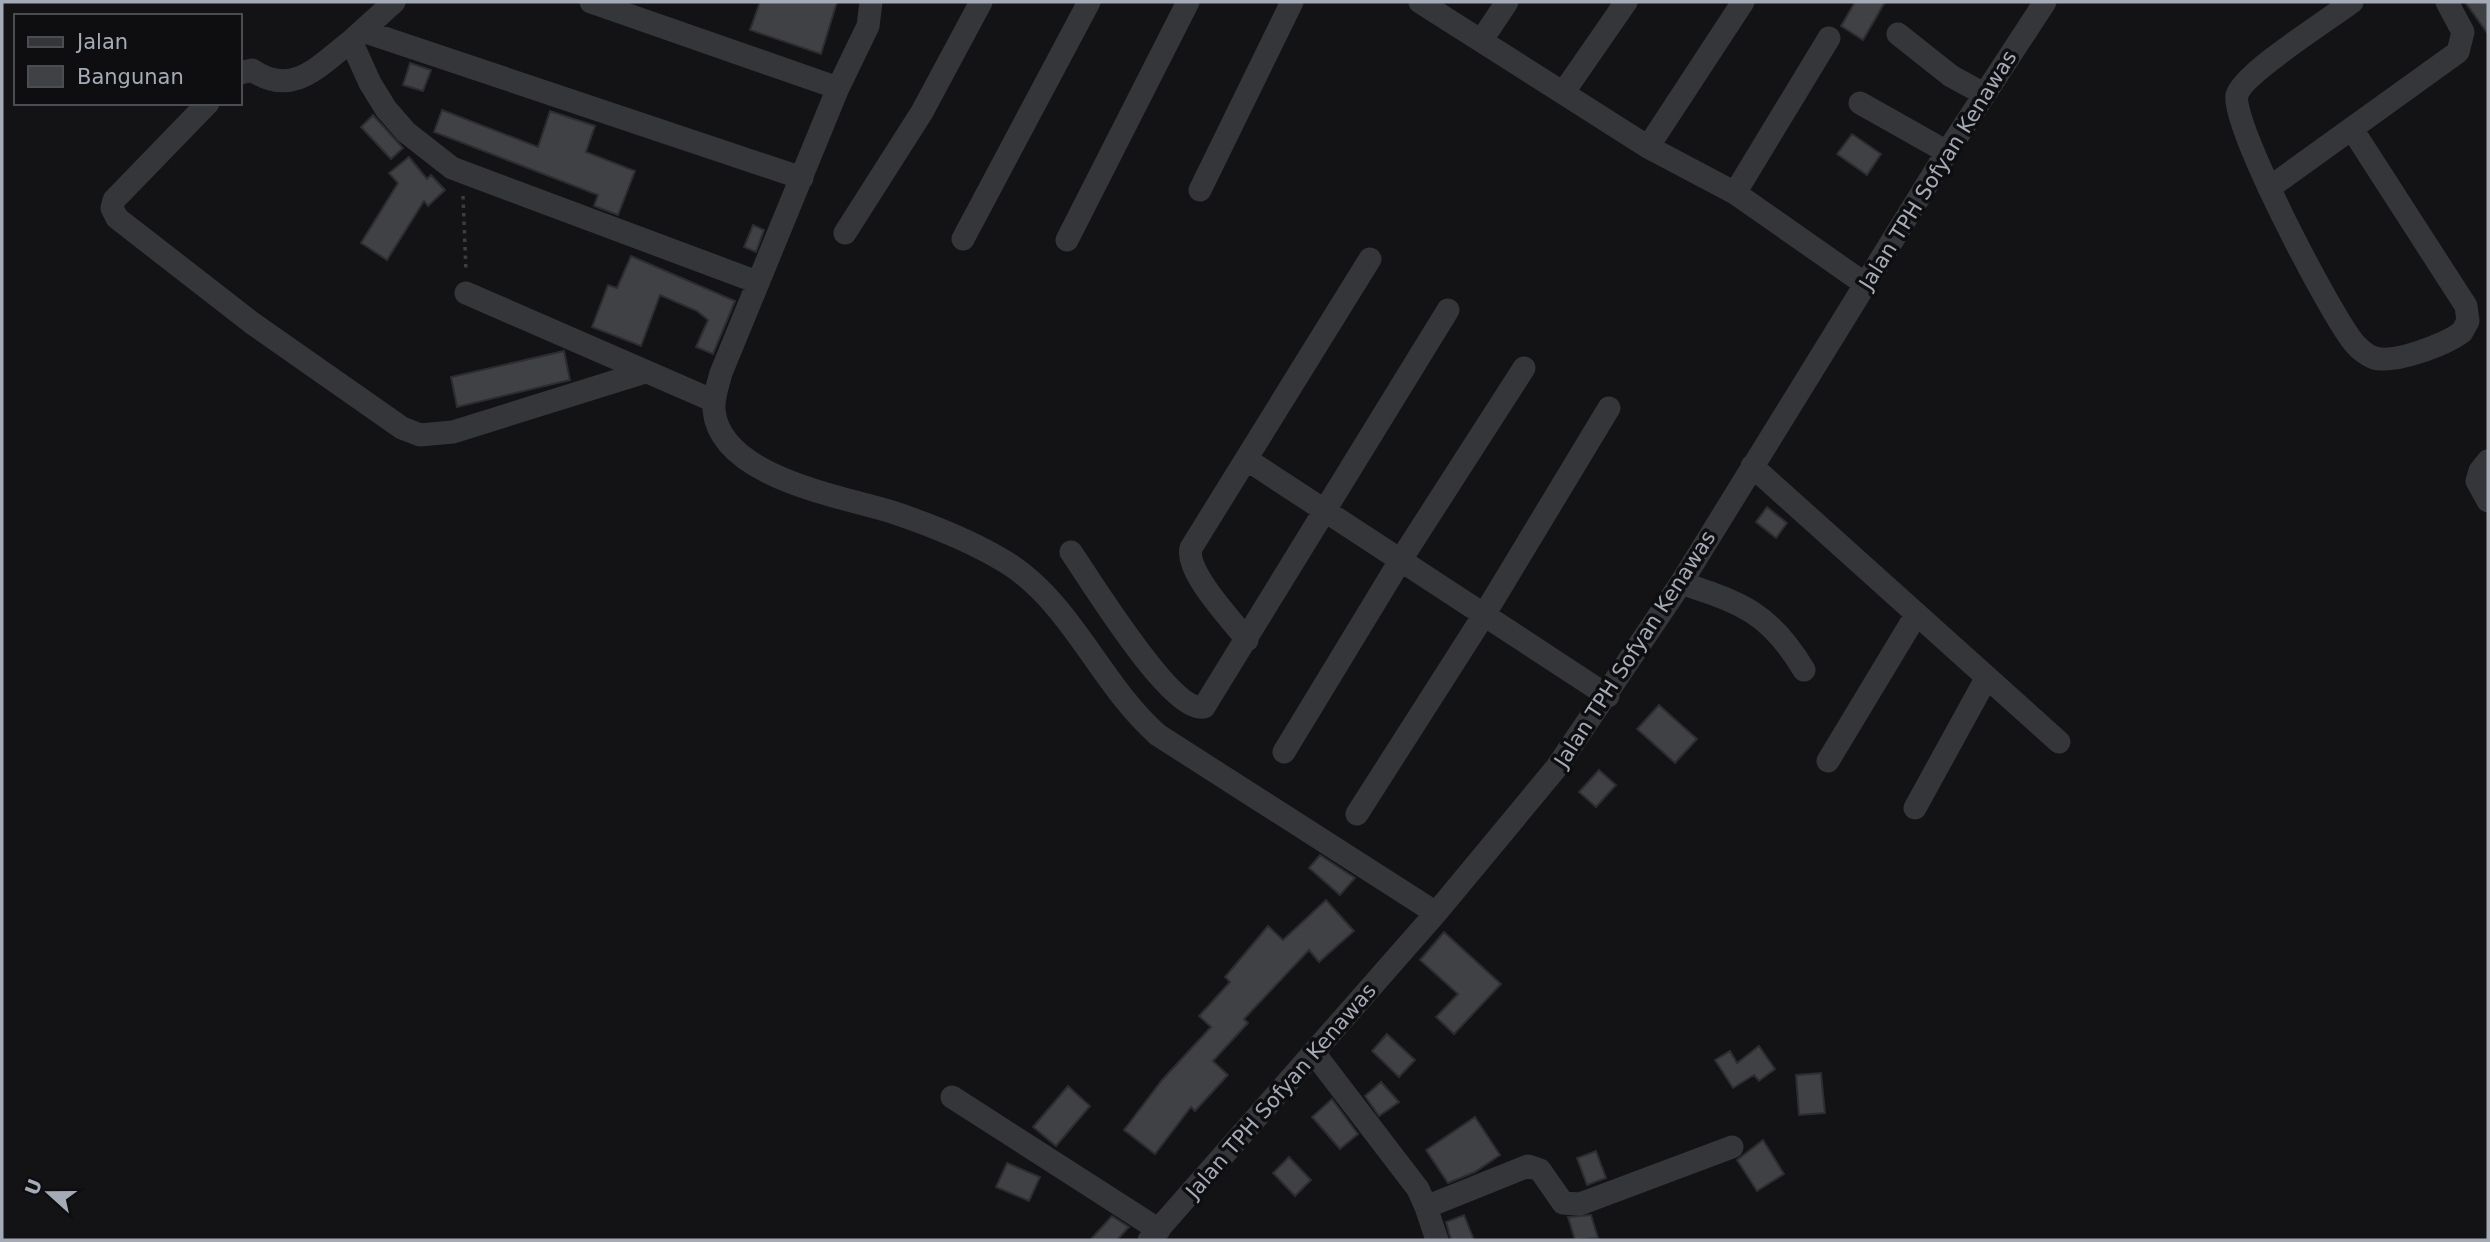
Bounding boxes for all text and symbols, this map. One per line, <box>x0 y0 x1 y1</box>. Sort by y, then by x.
legend <box>14 14 242 105</box>
text: Jalan <box>75 30 128 54</box>
street label: Jalan TPH Sofyan Kenawas <box>1853 46 2022 296</box>
text: Bangunan <box>77 65 184 89</box>
street label: Jalan TPH Sofyan Kenawas <box>1548 526 1720 773</box>
street label: Jalan TPH Sofyan Kenawas <box>1180 979 1381 1205</box>
north arrow <box>14 1158 84 1228</box>
text: U <box>20 1176 46 1198</box>

